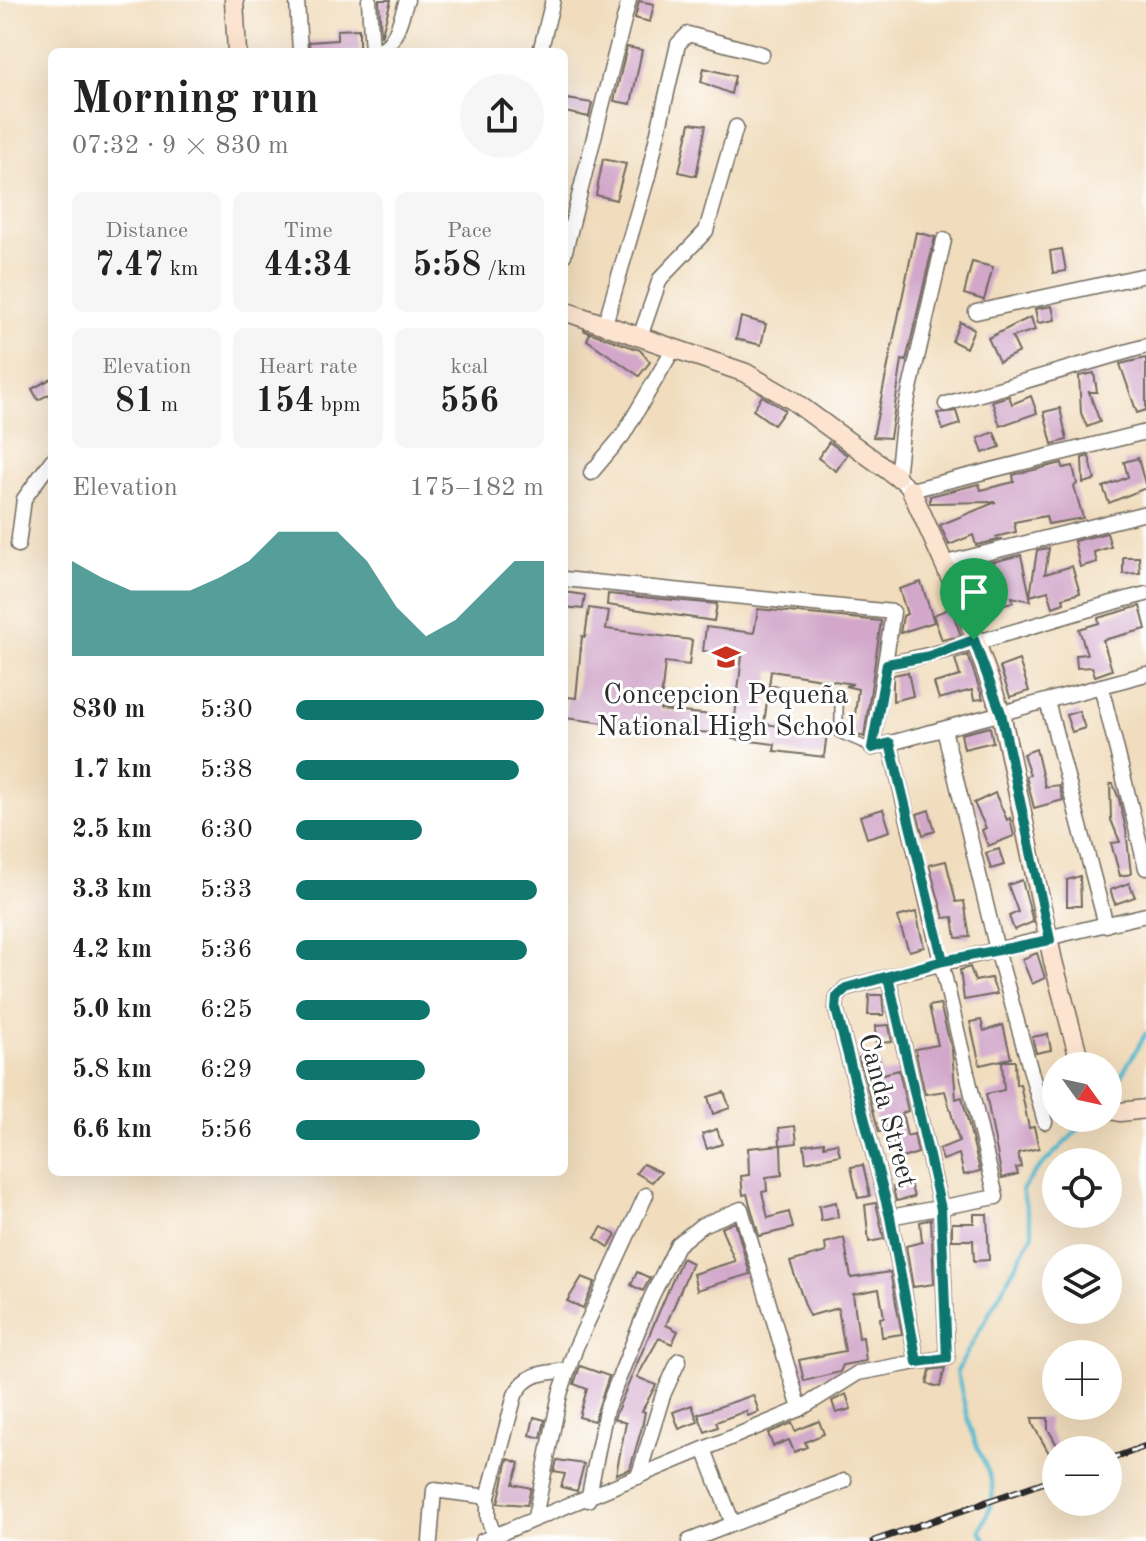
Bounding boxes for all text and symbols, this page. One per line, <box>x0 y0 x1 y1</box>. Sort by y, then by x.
button: share <box>460 74 544 158</box>
text: Morning run <box>72 78 319 122</box>
text: 07:32 · 9 × 830 m <box>72 133 289 159</box>
text: Distance <box>105 220 188 242</box>
text: Time <box>283 220 333 242</box>
text: Pace <box>447 220 492 242</box>
text: 7.47 <box>95 249 163 283</box>
text: 44:34 <box>264 249 352 283</box>
text: 5:58 <box>412 249 481 283</box>
text: km <box>163 258 199 280</box>
text: /km <box>481 258 526 280</box>
text: Elevation <box>102 356 191 378</box>
text: Heart rate <box>259 356 357 378</box>
text: kcal <box>450 356 488 378</box>
text: 81 <box>115 385 155 419</box>
text: 154 <box>255 385 314 419</box>
text: 556 <box>440 385 499 419</box>
text: m <box>155 394 178 416</box>
text: bpm <box>314 394 361 416</box>
text: Elevation <box>72 475 178 501</box>
text: 175–182 m <box>409 475 544 501</box>
pin <box>940 558 1008 640</box>
icon: arrive <box>952 570 996 614</box>
school or university icon: Concepcion Pequeña National High School <box>711 642 741 672</box>
place label: Concepcion Pequeña National High School <box>597 682 855 742</box>
text: 830 m <box>72 697 145 723</box>
text: 5:30 <box>200 697 253 723</box>
text: 1.7 km <box>72 757 152 783</box>
text: 5:38 <box>200 757 253 783</box>
text: 2.5 km <box>72 817 152 843</box>
text: 6:30 <box>200 817 253 843</box>
text: 3.3 km <box>72 877 152 903</box>
text: 5:33 <box>200 877 253 903</box>
text: 4.2 km <box>72 937 152 963</box>
text: 5:36 <box>200 937 253 963</box>
text: 5.0 km <box>72 997 152 1023</box>
text: 6:25 <box>200 997 253 1023</box>
street label: Canda Street <box>852 1031 920 1191</box>
north arrow <box>1042 1052 1122 1132</box>
map controls <box>1042 1052 1122 1516</box>
text: 5.8 km <box>72 1057 152 1083</box>
text: 6:29 <box>200 1057 253 1083</box>
text: 6.6 km <box>72 1117 152 1143</box>
text: 5:56 <box>200 1117 253 1143</box>
button: locate <box>1042 1148 1122 1228</box>
button: layers <box>1042 1244 1122 1324</box>
button: + <box>1042 1340 1122 1420</box>
button: − <box>1042 1436 1122 1516</box>

